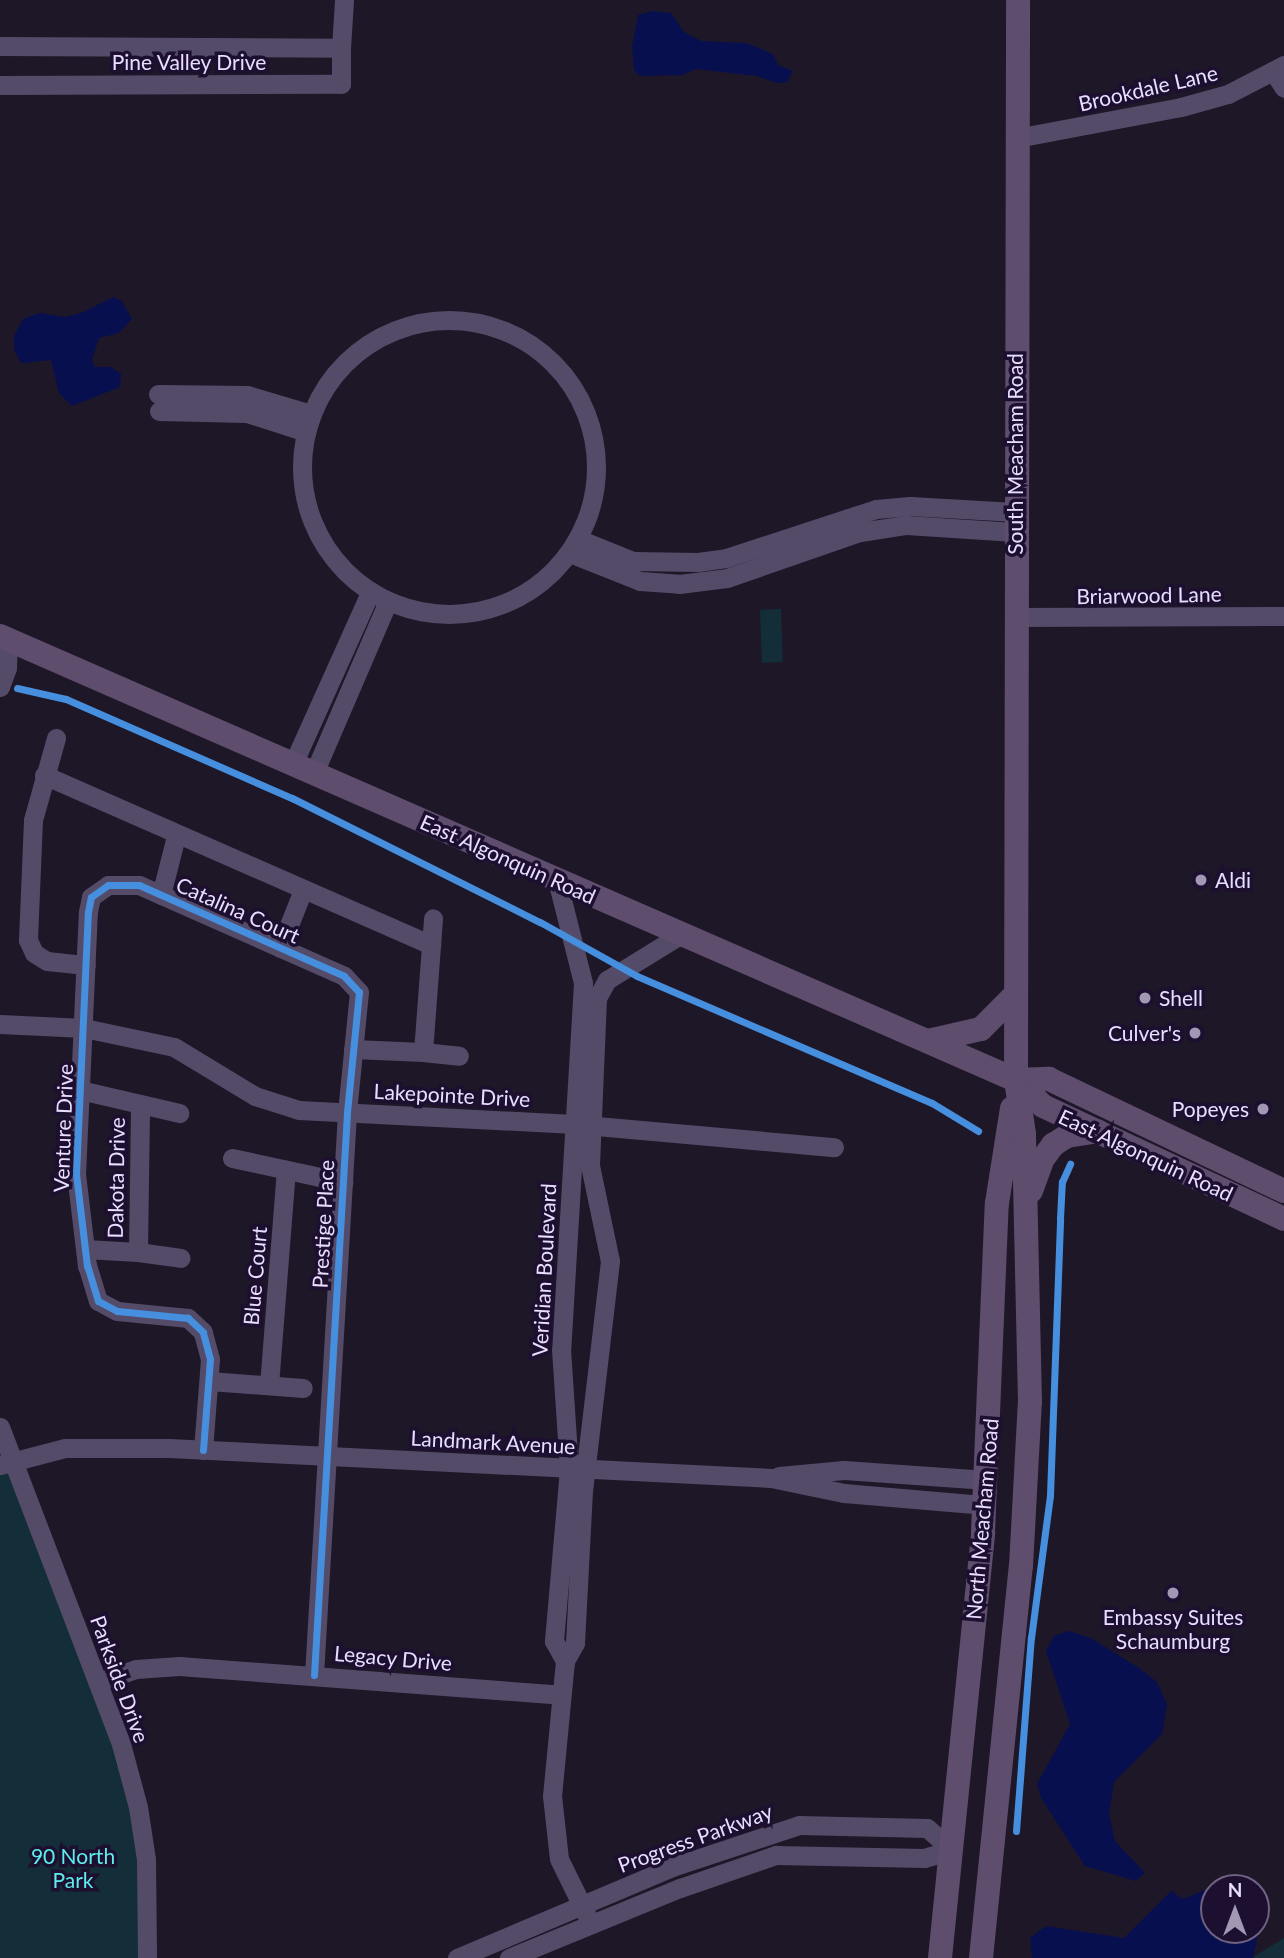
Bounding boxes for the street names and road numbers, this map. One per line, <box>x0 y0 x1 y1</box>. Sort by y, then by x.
street label: Pine Valley Drive <box>111 49 267 75</box>
street label: Brookdale Lane <box>1076 60 1220 116</box>
street label: South Meacham Road <box>1002 353 1028 555</box>
street label: Briarwood Lane <box>1076 581 1222 609</box>
street label: East Algonquin Road <box>416 809 600 909</box>
street label: Catalina Court <box>172 872 304 948</box>
street label: Venture Drive <box>48 1063 78 1193</box>
street label: Lakepointe Drive <box>373 1078 531 1112</box>
street label: East Algonquin Road <box>1055 1103 1237 1207</box>
street label: Dakota Drive <box>102 1117 130 1239</box>
street label: Prestige Place <box>307 1159 339 1289</box>
street label: Veridian Boulevard <box>527 1183 561 1357</box>
street label: Blue Court <box>238 1226 272 1326</box>
street label: North Meacham Road <box>961 1417 1003 1621</box>
street label: Landmark Avenue <box>410 1425 576 1459</box>
street label: Parkside Drive <box>85 1612 155 1746</box>
street label: Legacy Drive <box>333 1640 453 1676</box>
street label: Progress Parkway <box>614 1798 776 1878</box>

